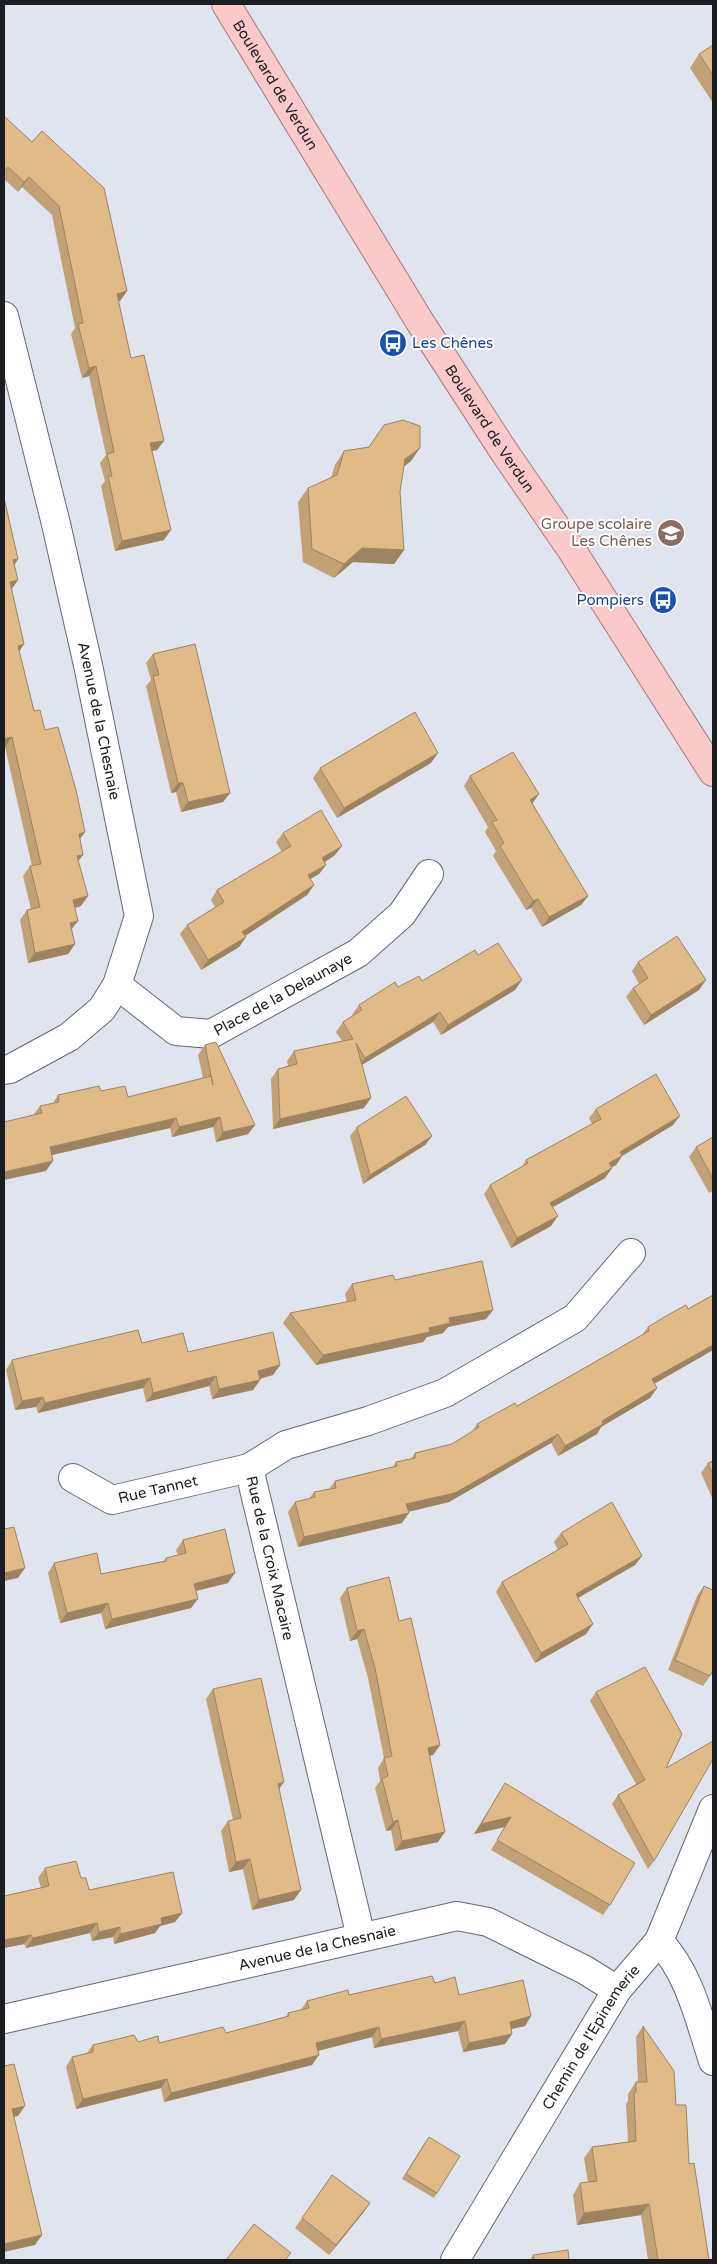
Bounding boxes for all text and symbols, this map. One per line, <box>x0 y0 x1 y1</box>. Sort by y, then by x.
street label: Boulevard de Verdun <box>229 17 322 153</box>
bus stop icon: Les Chênes <box>378 328 408 358</box>
place label: Les Chênes <box>412 334 493 352</box>
street label: Boulevard de Verdun <box>441 361 538 496</box>
place label: Groupe scolaire Les Chênes <box>541 515 652 550</box>
school or university icon: Groupe scolaire Les Chênes <box>656 518 686 548</box>
bus stop icon: Pompiers <box>648 585 678 615</box>
place label: Pompiers <box>577 591 644 609</box>
street label: Avenue de la Chesnaie <box>74 640 124 801</box>
street label: Place de la Delaunaye <box>211 949 355 1040</box>
street label: Rue Tannet <box>116 1471 200 1507</box>
street label: Rue de la Croix Macaire <box>242 1474 298 1642</box>
street label: Avenue de la Chesnaie <box>237 1921 397 1974</box>
street label: Chemin de l'Epinemerie <box>538 1961 644 2113</box>

